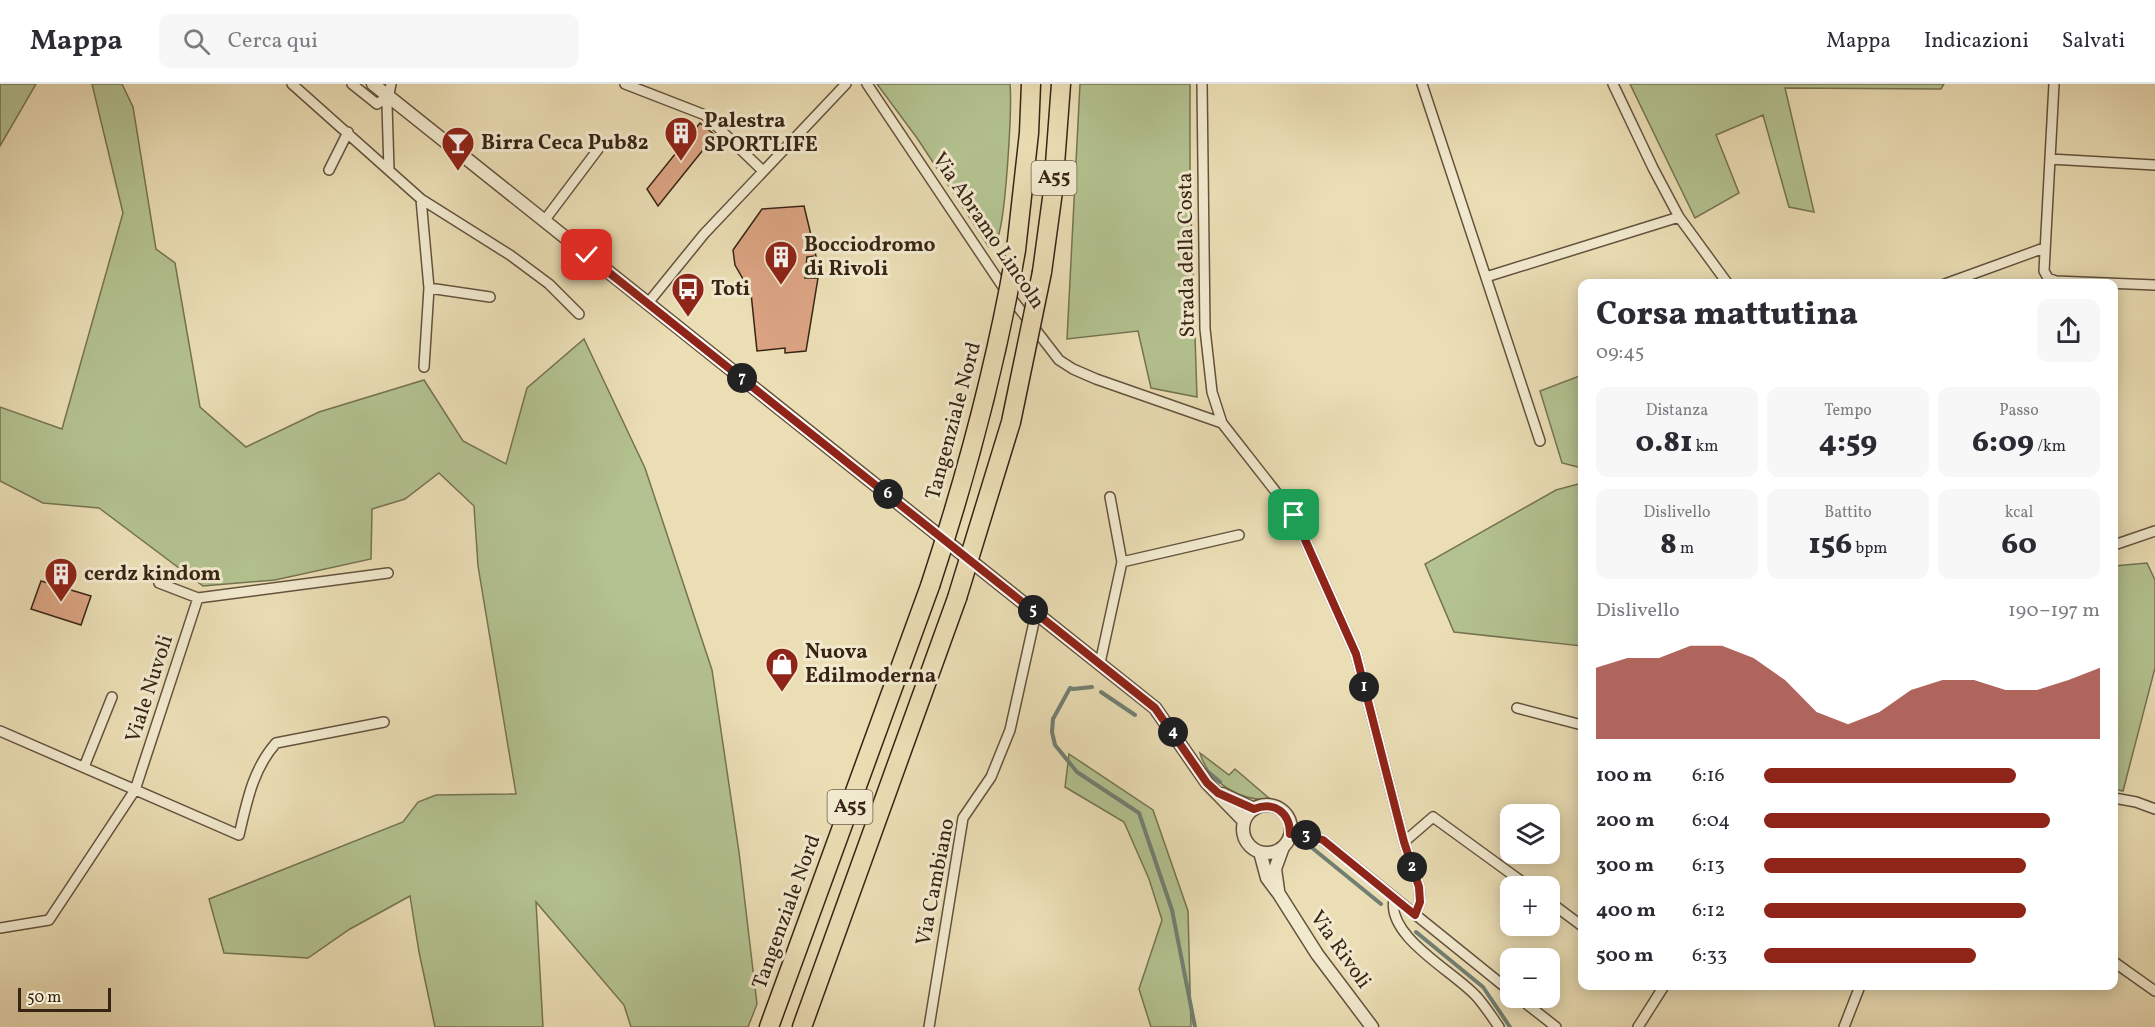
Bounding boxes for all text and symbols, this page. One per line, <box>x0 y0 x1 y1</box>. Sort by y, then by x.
search box <box>159 14 579 68</box>
text: Mappa <box>30 22 123 61</box>
icon: search <box>180 25 213 58</box>
text: Cerca qui <box>228 26 318 57</box>
text: Mappa <box>1826 27 1891 56</box>
text: Indicazioni <box>1924 27 2029 56</box>
text: Salvati <box>2062 27 2125 56</box>
place label: Palestra SPORTLIFE <box>704 107 818 160</box>
building icon: Palestra SPORTLIFE <box>663 115 699 162</box>
bar icon: Birra Ceca Pub82 <box>440 125 476 172</box>
place label: Birra Ceca Pub82 <box>481 129 649 158</box>
street label: Via Abramo Lincoln <box>925 147 1051 315</box>
road number: A55 <box>1032 161 1076 195</box>
street label: Strada della Costa <box>1171 172 1203 338</box>
pin <box>561 229 612 280</box>
place label: Bocciodromo di Rivoli <box>804 231 935 284</box>
icon: check <box>570 238 603 271</box>
building icon: Bocciodromo di Rivoli <box>763 239 799 286</box>
bus stop icon: Toti <box>670 271 706 318</box>
place label: Toti <box>711 275 750 304</box>
text: Corsa mattutina <box>1596 293 1858 339</box>
button: share <box>2037 299 2100 362</box>
street label: Tangenziale Nord <box>919 339 989 503</box>
text: 09:45 <box>1596 339 1644 367</box>
pin: 7 <box>727 363 757 393</box>
text: 7 <box>738 367 746 389</box>
text: Distanza <box>1646 400 1708 422</box>
text: Tempo <box>1824 400 1872 422</box>
text: Passo <box>1999 400 2039 422</box>
text: 0.81 <box>1636 422 1692 464</box>
text: 4:59 <box>1819 422 1877 464</box>
text: 6:09 <box>1972 422 2034 464</box>
text: km <box>1692 436 1718 458</box>
text: /km <box>2034 436 2066 458</box>
pin: 6 <box>873 479 903 509</box>
text: 6 <box>884 483 892 505</box>
pin <box>1268 489 1319 540</box>
icon: arrive <box>1277 498 1310 531</box>
text: Dislivello <box>1644 502 1710 524</box>
text: Battito <box>1824 502 1872 524</box>
text: kcal <box>2005 502 2033 524</box>
text: 8 <box>1660 524 1677 566</box>
text: 156 <box>1809 524 1852 566</box>
text: 60 <box>2001 524 2037 566</box>
text: m <box>1677 538 1694 560</box>
text: bpm <box>1852 538 1887 560</box>
building icon: cerdz kindom <box>43 556 79 603</box>
place label: cerdz kindom <box>84 560 221 589</box>
pin: 5 <box>1018 595 1048 625</box>
text: Dislivello <box>1596 597 1680 625</box>
text: 190–197 m <box>2008 597 2100 625</box>
text: 5 <box>1029 599 1037 621</box>
street label: Viale Nuvoli <box>119 631 181 747</box>
place label: Nuova Edilmoderna <box>805 638 936 691</box>
shop icon: Nuova Edilmoderna <box>764 646 800 693</box>
pin: 1 <box>1349 672 1379 702</box>
text: 1 <box>1361 676 1367 698</box>
pin: 4 <box>1158 717 1188 747</box>
text: 4 <box>1168 721 1178 743</box>
text: 100 m <box>1596 762 1652 790</box>
text: 6:16 <box>1692 762 1725 790</box>
road number: A55 <box>828 790 872 824</box>
map controls <box>1500 804 1560 1008</box>
button: layers <box>1500 804 1560 864</box>
text: 200 m <box>1596 807 1654 835</box>
text: 6:04 <box>1692 807 1730 835</box>
street label: Via Cambiano <box>909 816 963 948</box>
pin: 3 <box>1291 820 1321 850</box>
text: 3 <box>1302 824 1310 846</box>
street label: Tangenziale Nord <box>746 831 828 993</box>
pin: 2 <box>1397 852 1427 882</box>
text: 300 m <box>1596 852 1654 880</box>
text: 6:13 <box>1692 852 1725 880</box>
text: 2 <box>1408 856 1416 878</box>
button: + <box>1500 876 1560 936</box>
text: 400 m <box>1596 897 1656 925</box>
text: 6:12 <box>1692 897 1725 925</box>
street label: Via Rivoli <box>1302 905 1378 995</box>
text: 500 m <box>1596 942 1654 970</box>
text: 6:33 <box>1692 942 1727 970</box>
button: − <box>1500 948 1560 1008</box>
scale bar <box>18 985 111 1012</box>
text: 50 m <box>27 987 61 1009</box>

